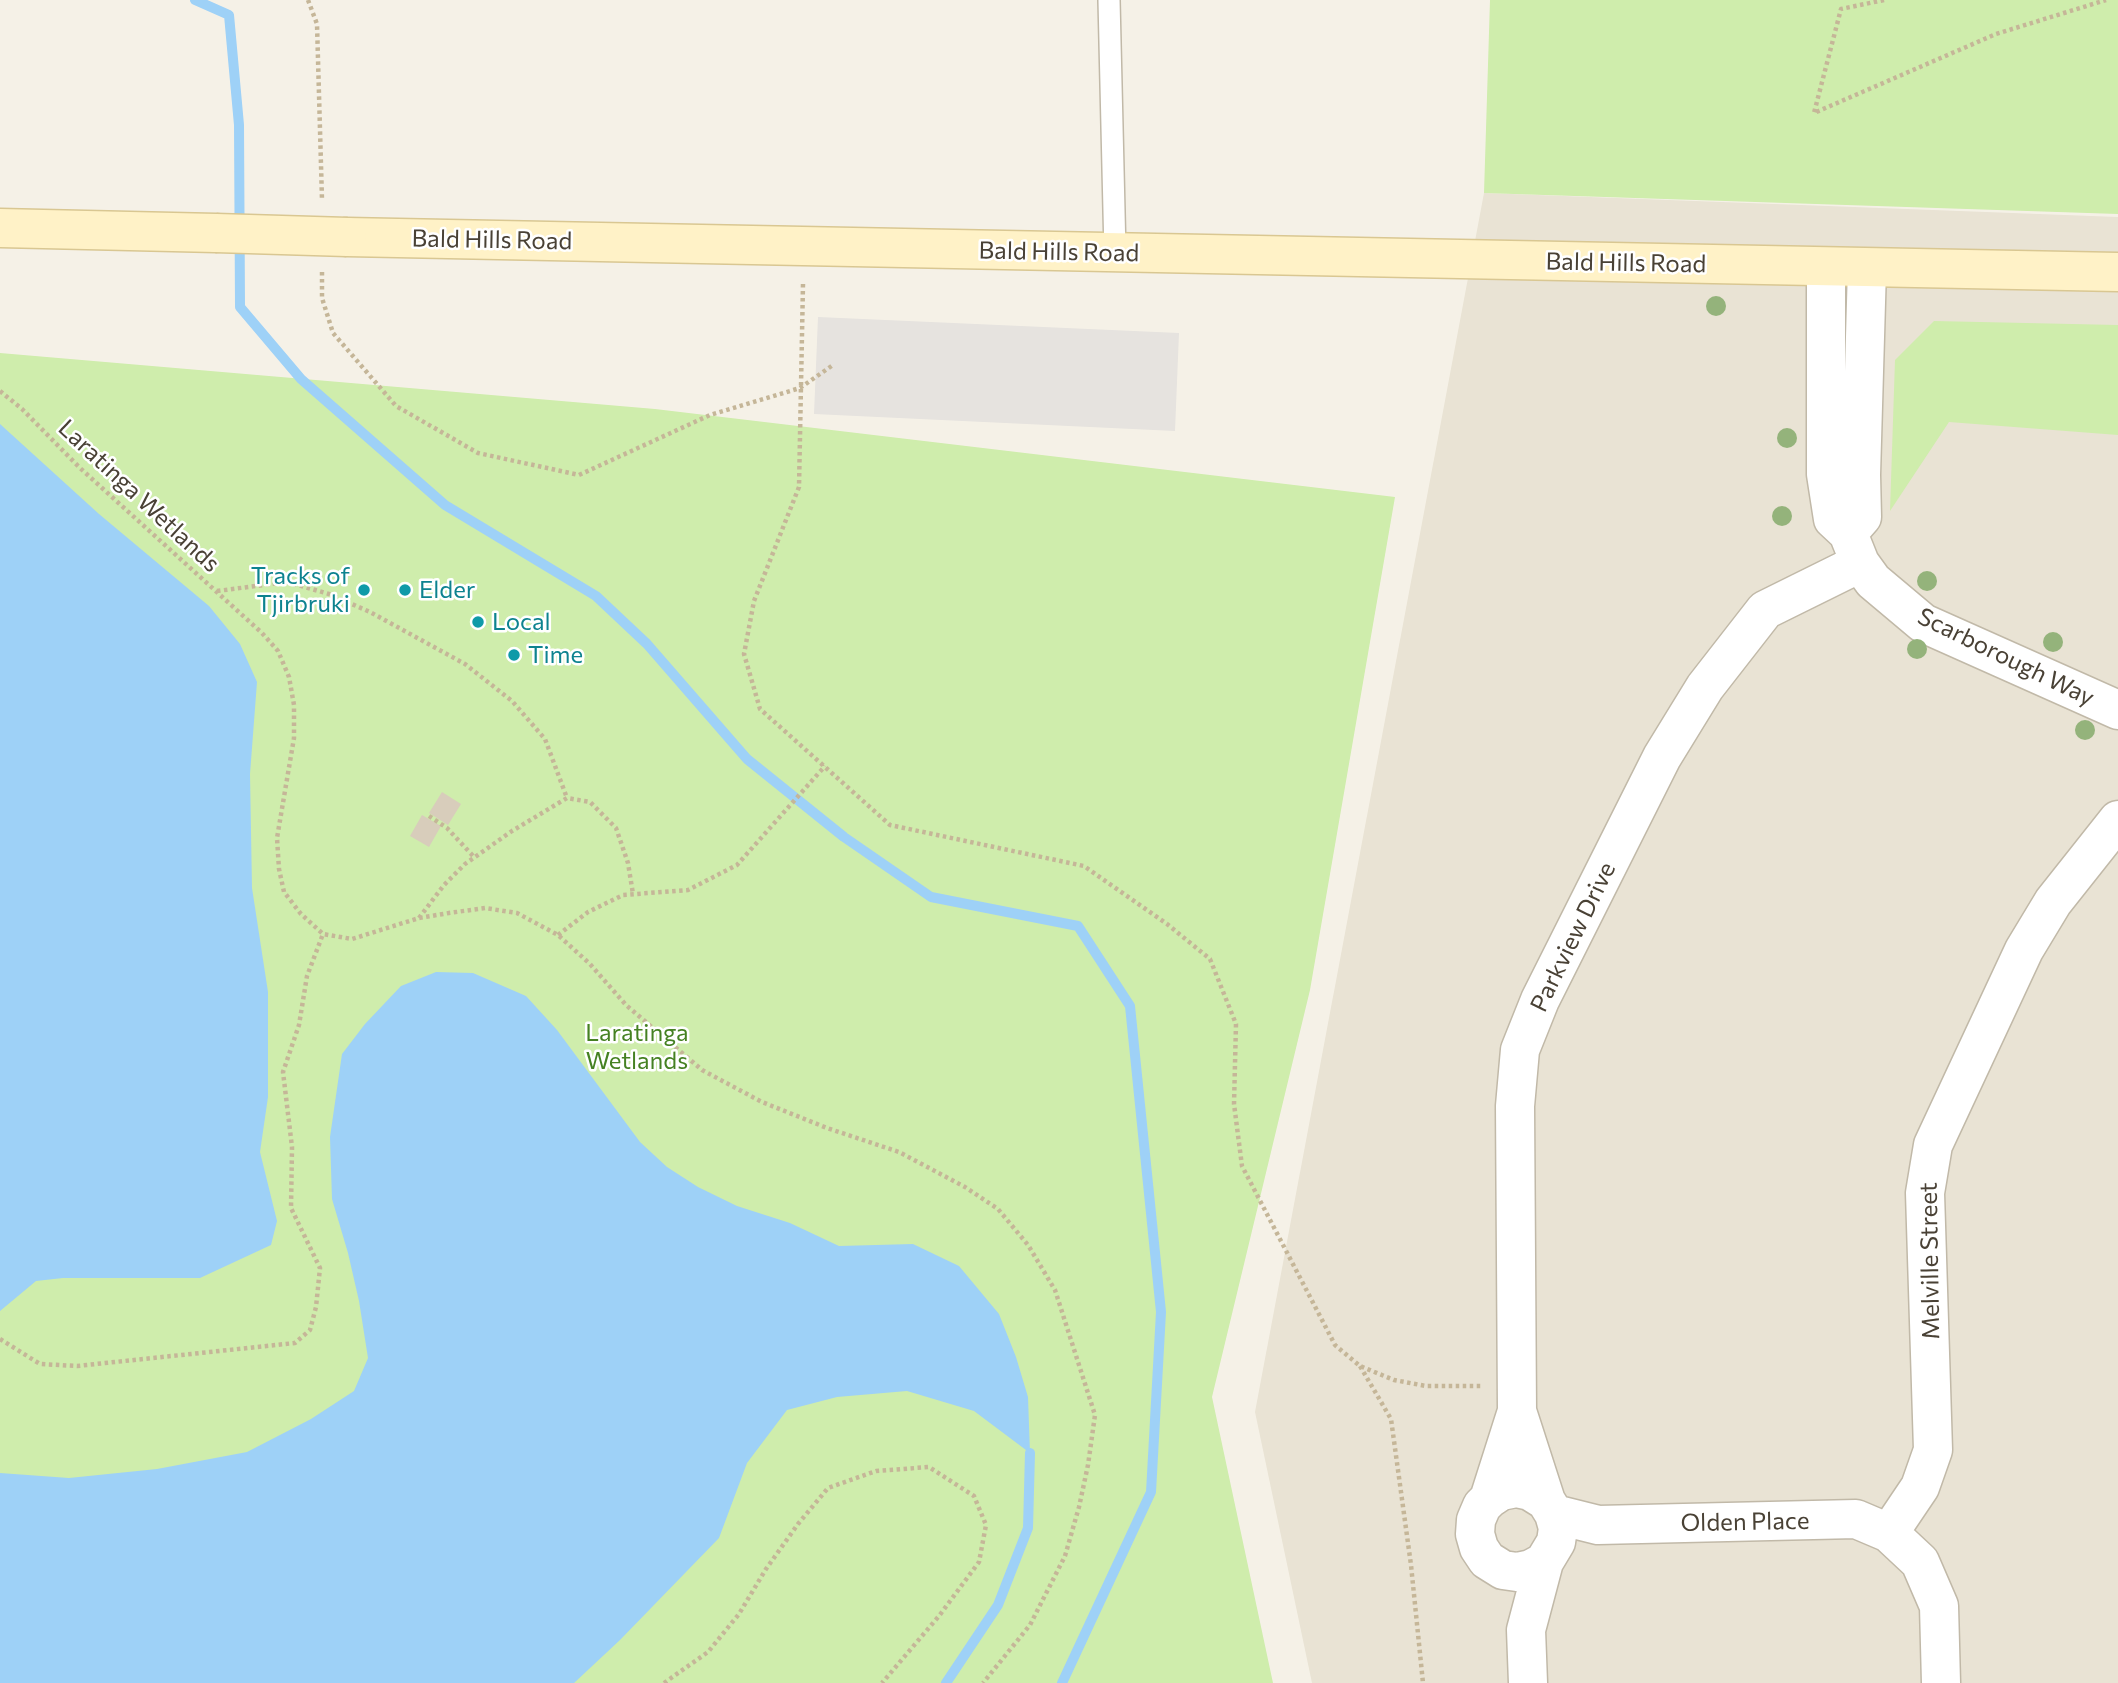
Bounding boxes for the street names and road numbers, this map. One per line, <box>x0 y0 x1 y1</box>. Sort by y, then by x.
street label: Bald Hills Road <box>412 224 572 256</box>
street label: Bald Hills Road <box>979 236 1139 268</box>
street label: Bald Hills Road <box>1546 247 1706 279</box>
street label: Laratinga Wetlands <box>52 414 226 578</box>
street label: Scarborough Way <box>1913 602 2099 712</box>
street label: Parkview Drive <box>1524 858 1622 1016</box>
street label: Melville Street <box>1914 1182 1946 1340</box>
street label: Olden Place <box>1680 1506 1810 1538</box>

